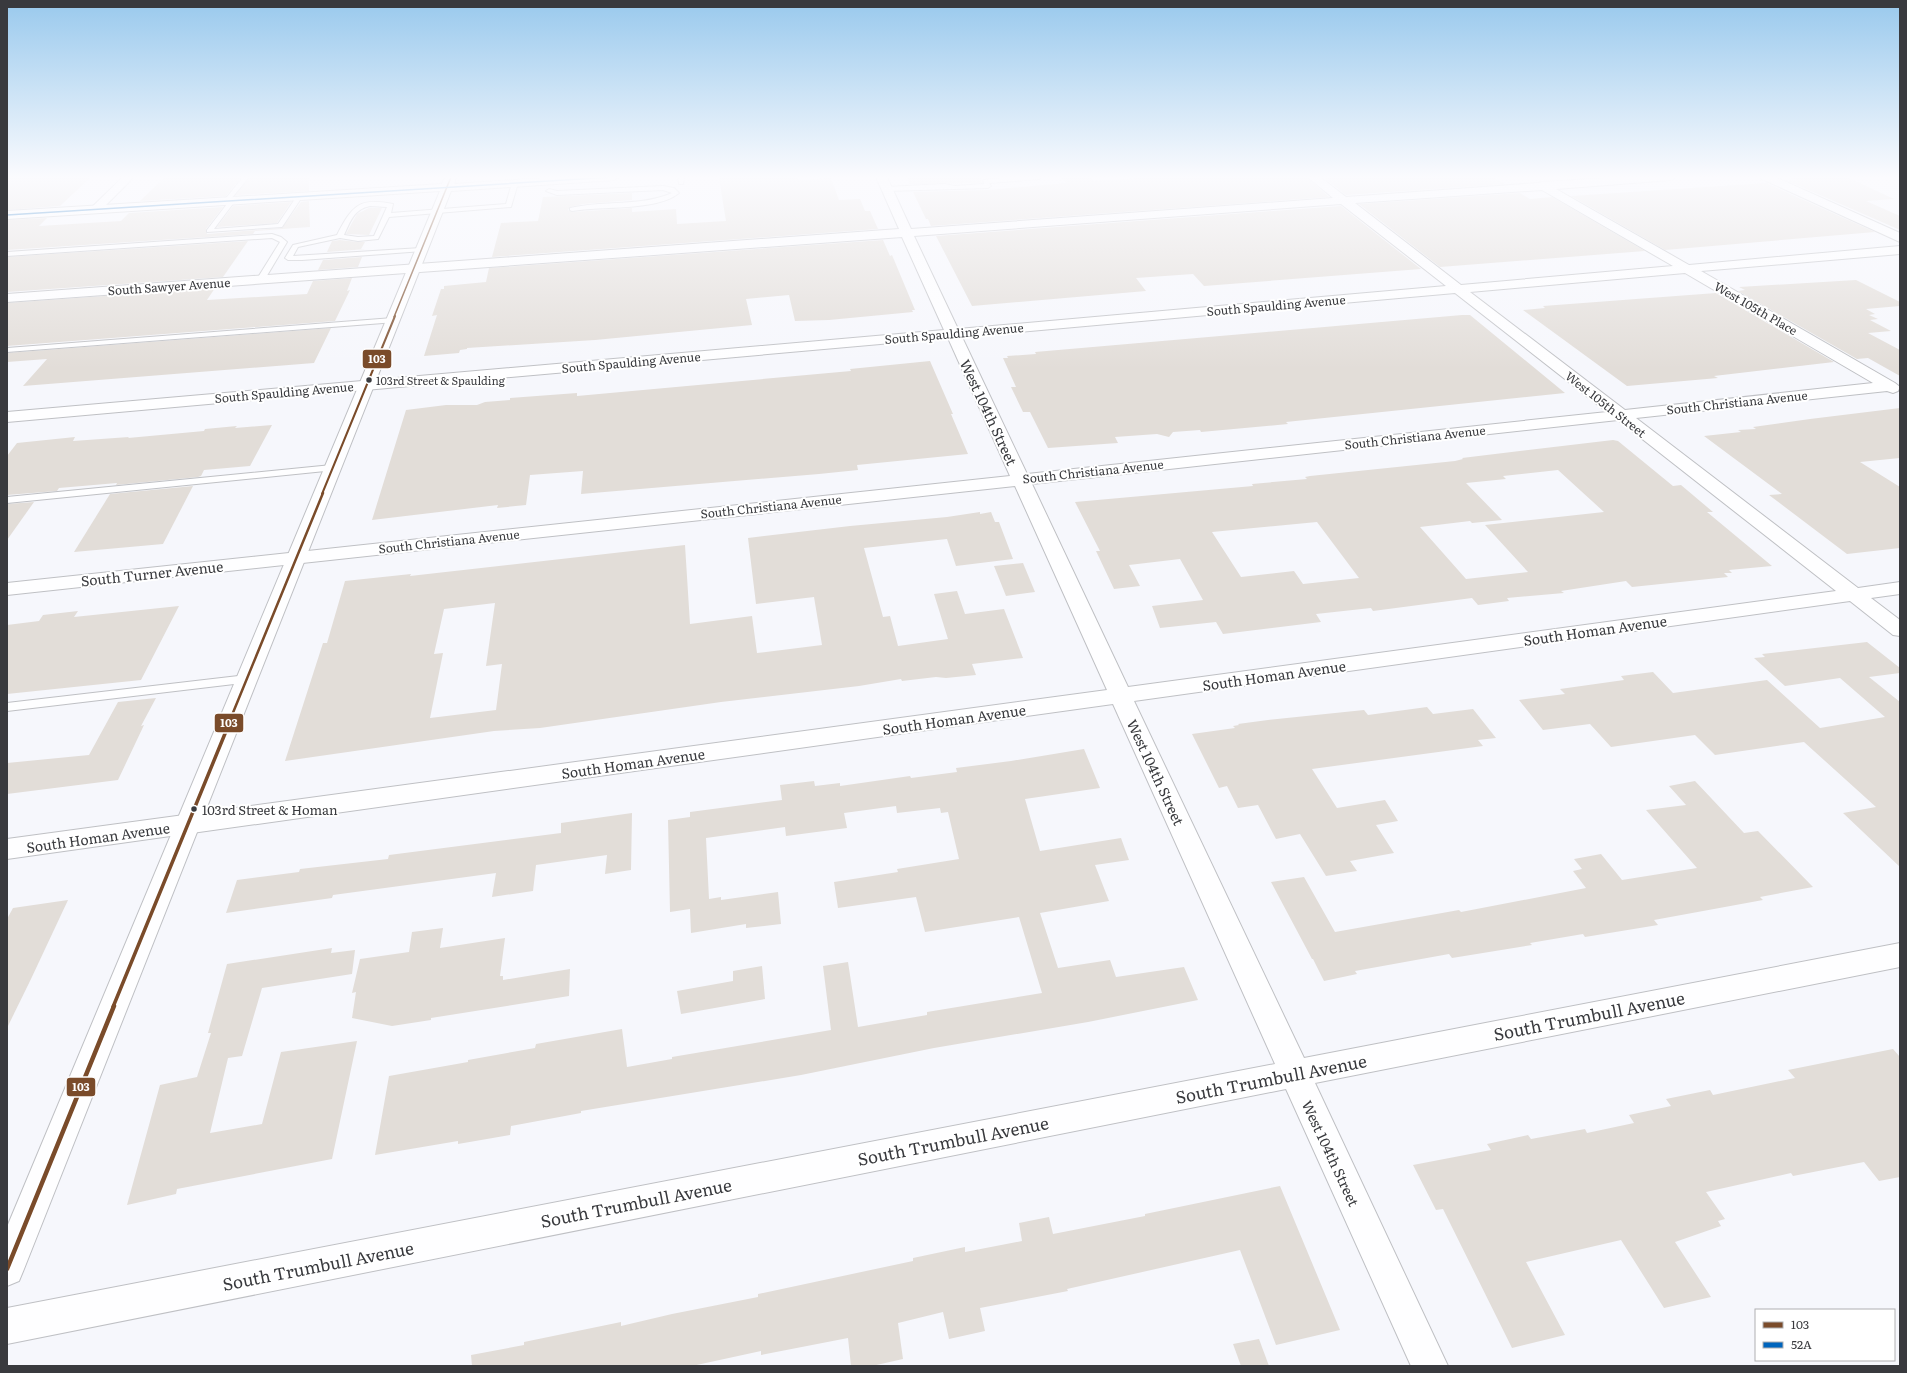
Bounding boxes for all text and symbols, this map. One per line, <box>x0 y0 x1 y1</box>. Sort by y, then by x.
street label: South Sawyer Avenue <box>107 273 231 299</box>
street label: West 105th Place <box>1711 277 1801 339</box>
street label: South Spaulding Avenue <box>1206 290 1346 320</box>
street label: South Spaulding Avenue <box>884 318 1024 348</box>
street label: South Spaulding Avenue <box>561 347 701 377</box>
line badge: 103 <box>362 349 392 369</box>
text: 103 <box>368 350 386 366</box>
street label: West 104th Street <box>956 356 1023 469</box>
street label: West 105th Street <box>1562 367 1650 441</box>
place label: 103rd Street & Spaulding <box>376 372 506 388</box>
marker: 103rd Street & Spaulding <box>364 375 374 385</box>
street label: South Spaulding Avenue <box>214 377 354 407</box>
street label: South Christiana Avenue <box>1666 386 1808 418</box>
street label: South Christiana Avenue <box>1344 421 1486 453</box>
street label: South Christiana Avenue <box>1022 455 1164 487</box>
street label: South Christiana Avenue <box>700 490 842 522</box>
street label: South Christiana Avenue <box>378 525 520 557</box>
street label: South Turner Avenue <box>80 556 224 590</box>
street label: South Homan Avenue <box>1522 610 1668 650</box>
street label: South Homan Avenue <box>1201 655 1347 695</box>
street label: South Homan Avenue <box>881 699 1027 739</box>
line badge: 103 <box>214 713 244 733</box>
text: 103 <box>220 714 238 730</box>
street label: West 104th Street <box>1123 716 1190 829</box>
street label: South Homan Avenue <box>560 743 706 783</box>
place label: 103rd Street & Homan <box>202 800 338 819</box>
marker: 103rd Street & Homan <box>189 804 199 814</box>
street label: South Homan Avenue <box>25 817 171 857</box>
street label: South Trumbull Avenue <box>1491 984 1687 1046</box>
street label: South Trumbull Avenue <box>1173 1047 1369 1109</box>
line badge: 103 <box>66 1077 96 1097</box>
text: 103 <box>72 1078 90 1094</box>
street label: West 104th Street <box>1298 1097 1365 1210</box>
street label: South Trumbull Avenue <box>855 1109 1051 1171</box>
street label: South Trumbull Avenue <box>538 1171 734 1233</box>
street label: South Trumbull Avenue <box>220 1234 416 1296</box>
legend <box>1755 1309 1895 1361</box>
text: 103 <box>1791 1315 1809 1333</box>
text: 52A <box>1791 1335 1812 1353</box>

